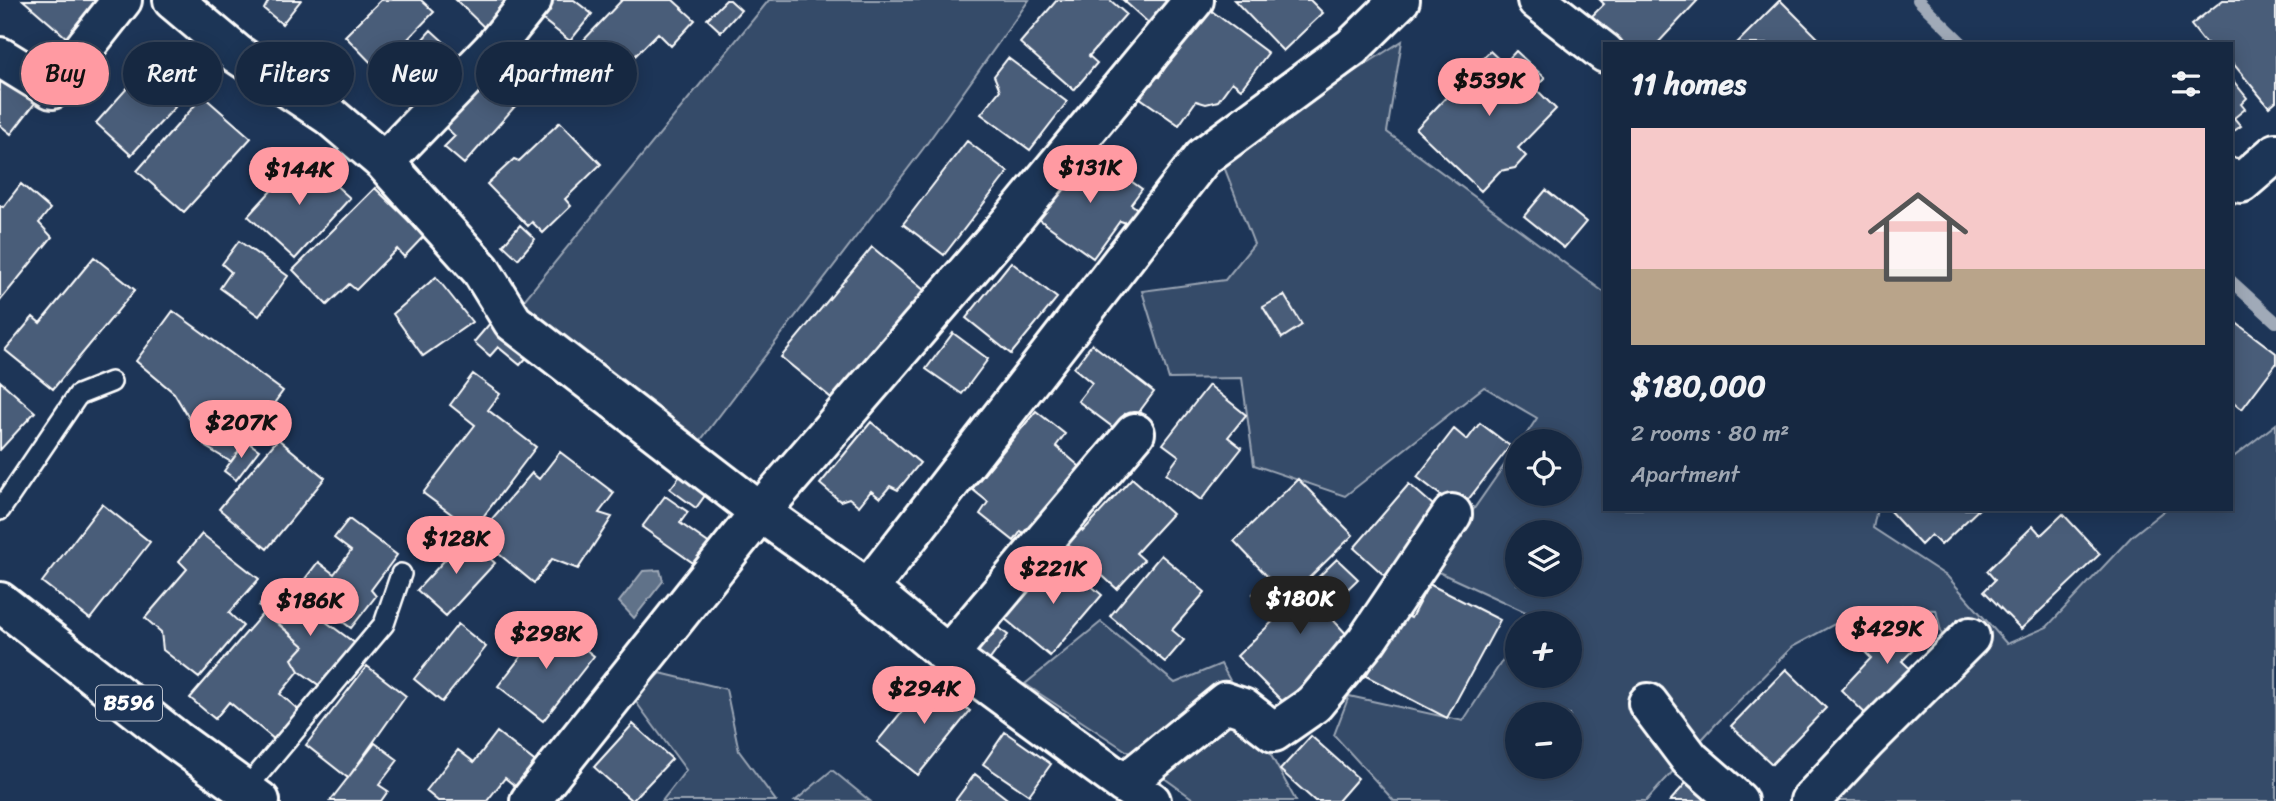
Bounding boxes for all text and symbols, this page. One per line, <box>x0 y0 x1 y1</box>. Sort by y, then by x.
chip: Buy <box>21 42 109 105</box>
chip: Rent <box>123 42 222 105</box>
chip: Filters <box>236 42 354 105</box>
chip: New <box>368 42 462 105</box>
chip: Apartment <box>476 42 637 105</box>
text: 11 homes <box>1631 57 1746 111</box>
pin: $539K <box>1440 58 1538 118</box>
text: $539K <box>1454 60 1524 101</box>
icon: filters <box>2167 65 2205 103</box>
pin: $131K <box>1041 146 1139 205</box>
text: $131K <box>1059 147 1121 188</box>
pin: $144K <box>250 148 348 207</box>
text: $144K <box>265 149 333 190</box>
icon: home <box>1855 174 1981 300</box>
text: $180,000 <box>1631 359 1766 413</box>
pin: $207K <box>192 400 290 460</box>
text: $207K <box>206 402 276 443</box>
text: 2 rooms · 80 m² <box>1631 413 1789 454</box>
map controls <box>1505 429 1582 779</box>
button: locate <box>1505 429 1582 506</box>
text: Apartment <box>1631 454 1740 495</box>
pin: $128K <box>407 516 505 576</box>
text: $128K <box>423 518 489 559</box>
button: layers <box>1505 520 1582 597</box>
pin: $221K <box>1004 546 1102 606</box>
text: $221K <box>1020 548 1086 589</box>
pin: $180K <box>1251 576 1349 636</box>
pin: $186K <box>261 578 359 638</box>
text: $180K <box>1266 578 1334 619</box>
text: $186K <box>277 580 343 621</box>
pin: $429K <box>1838 606 1936 666</box>
text: $429K <box>1851 608 1923 649</box>
button: + <box>1505 611 1582 688</box>
pin: $298K <box>497 612 595 671</box>
text: $298K <box>511 613 581 654</box>
pin: $294K <box>875 666 973 726</box>
text: $294K <box>888 668 960 709</box>
road number: B596 <box>96 686 162 720</box>
button: − <box>1505 702 1582 779</box>

